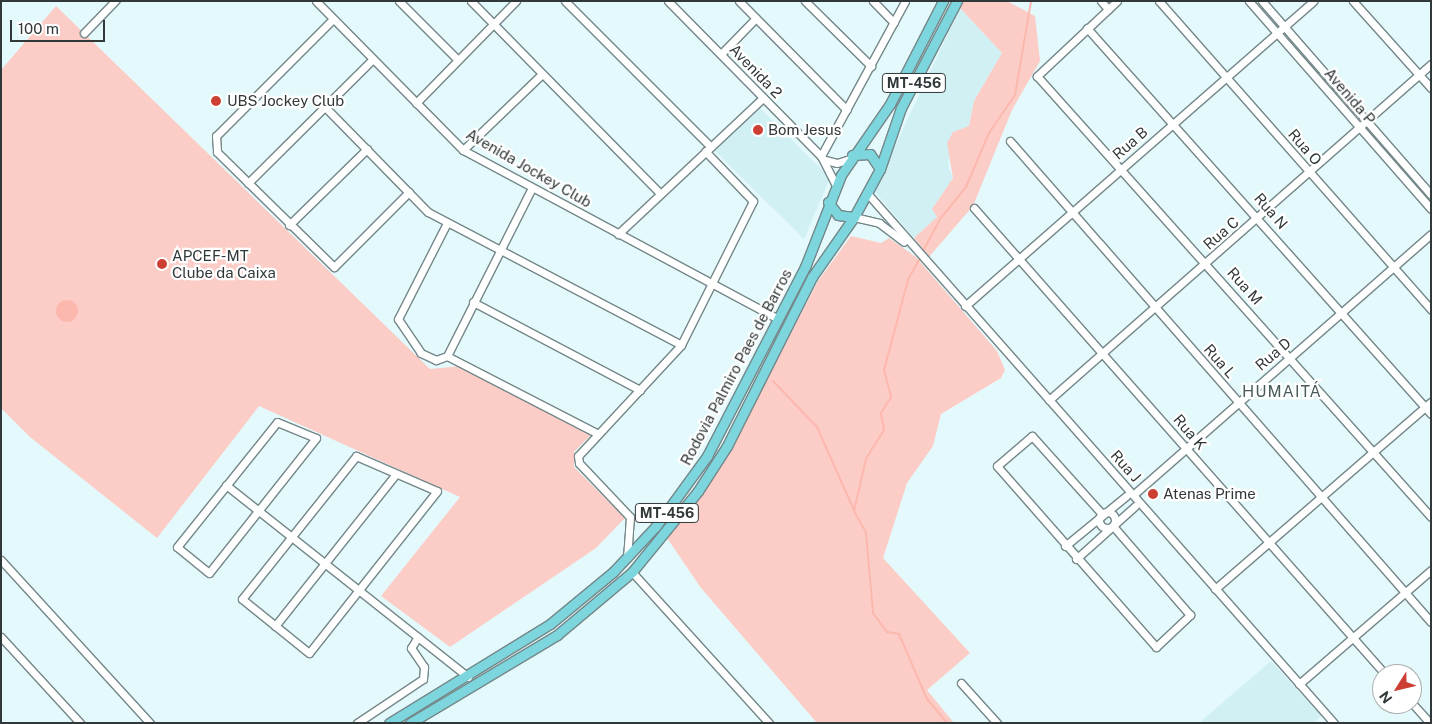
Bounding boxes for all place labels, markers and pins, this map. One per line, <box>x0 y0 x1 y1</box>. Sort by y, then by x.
place label: UBS Jockey Club <box>227 92 344 110</box>
marker: UBS Jockey Club <box>209 94 223 108</box>
place label: Bom Jesus <box>768 121 841 139</box>
marker: Bom Jesus <box>752 124 764 136</box>
place label: APCEF-MT Clube da Caixa <box>172 246 276 281</box>
marker: APCEF-MT Clube da Caixa <box>156 258 168 270</box>
place label: Atenas Prime <box>1163 485 1256 503</box>
marker: Atenas Prime <box>1147 488 1159 500</box>

